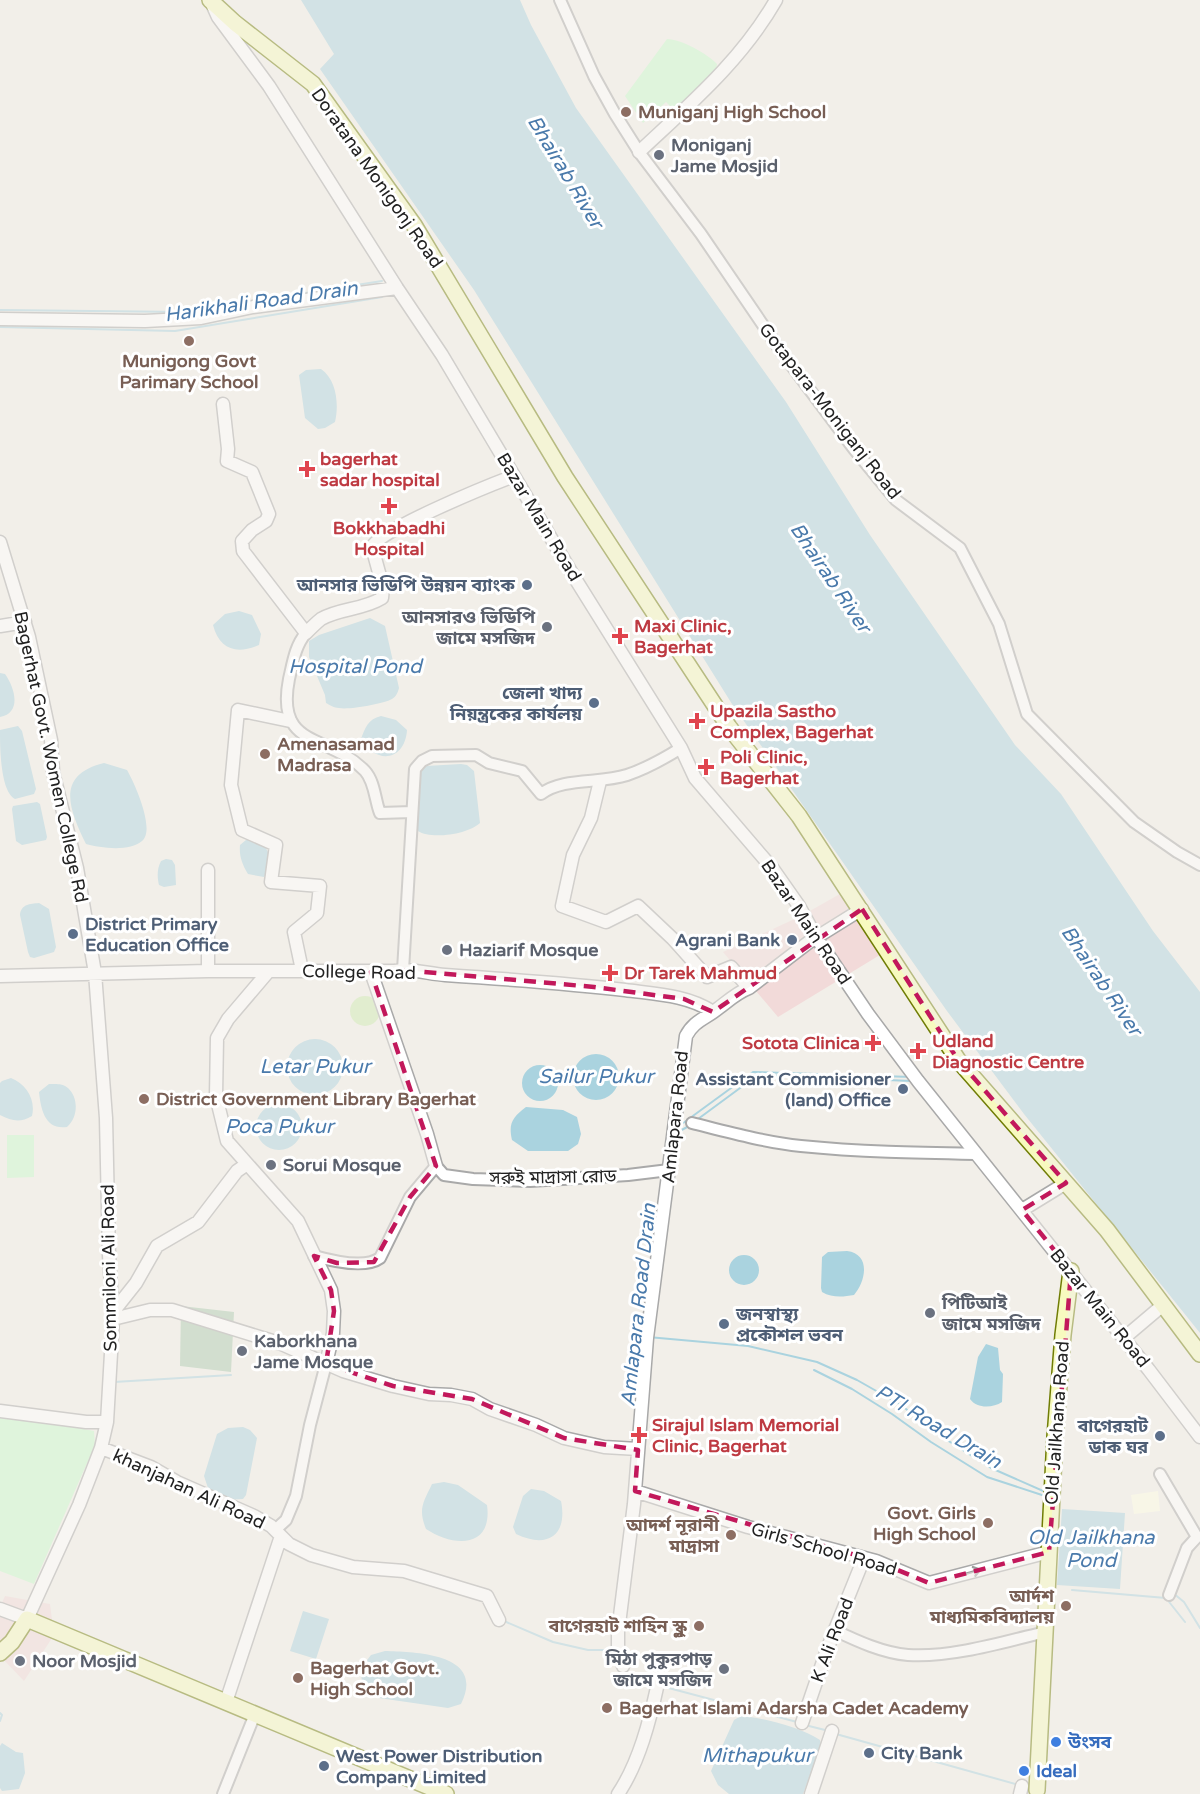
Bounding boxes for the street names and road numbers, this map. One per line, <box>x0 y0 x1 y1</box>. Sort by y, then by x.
street label: Doratana Monigonj Road <box>306 84 448 272</box>
street label: Gotapara-Moniganj Road <box>754 318 906 504</box>
street label: Bazar Main Road <box>492 449 586 585</box>
street label: Bagerhat Govt. Women College Rd <box>9 609 93 905</box>
street label: Bazar Main Road <box>756 855 856 989</box>
street label: College Road <box>302 960 416 984</box>
street label: Amlapara Road <box>657 1050 693 1184</box>
street label: সরুই মাদ্রাসা রোড <box>488 1165 617 1189</box>
street label: Sommiloni Ali Road <box>97 1184 121 1352</box>
street label: Bazar Main Road <box>1045 1244 1155 1372</box>
street label: Old Jailkhana Road <box>1040 1340 1074 1506</box>
street label: khanjahan Ali Road <box>109 1444 269 1534</box>
street label: Girls School Road <box>749 1518 899 1580</box>
street label: K Ali Road <box>806 1595 858 1685</box>

